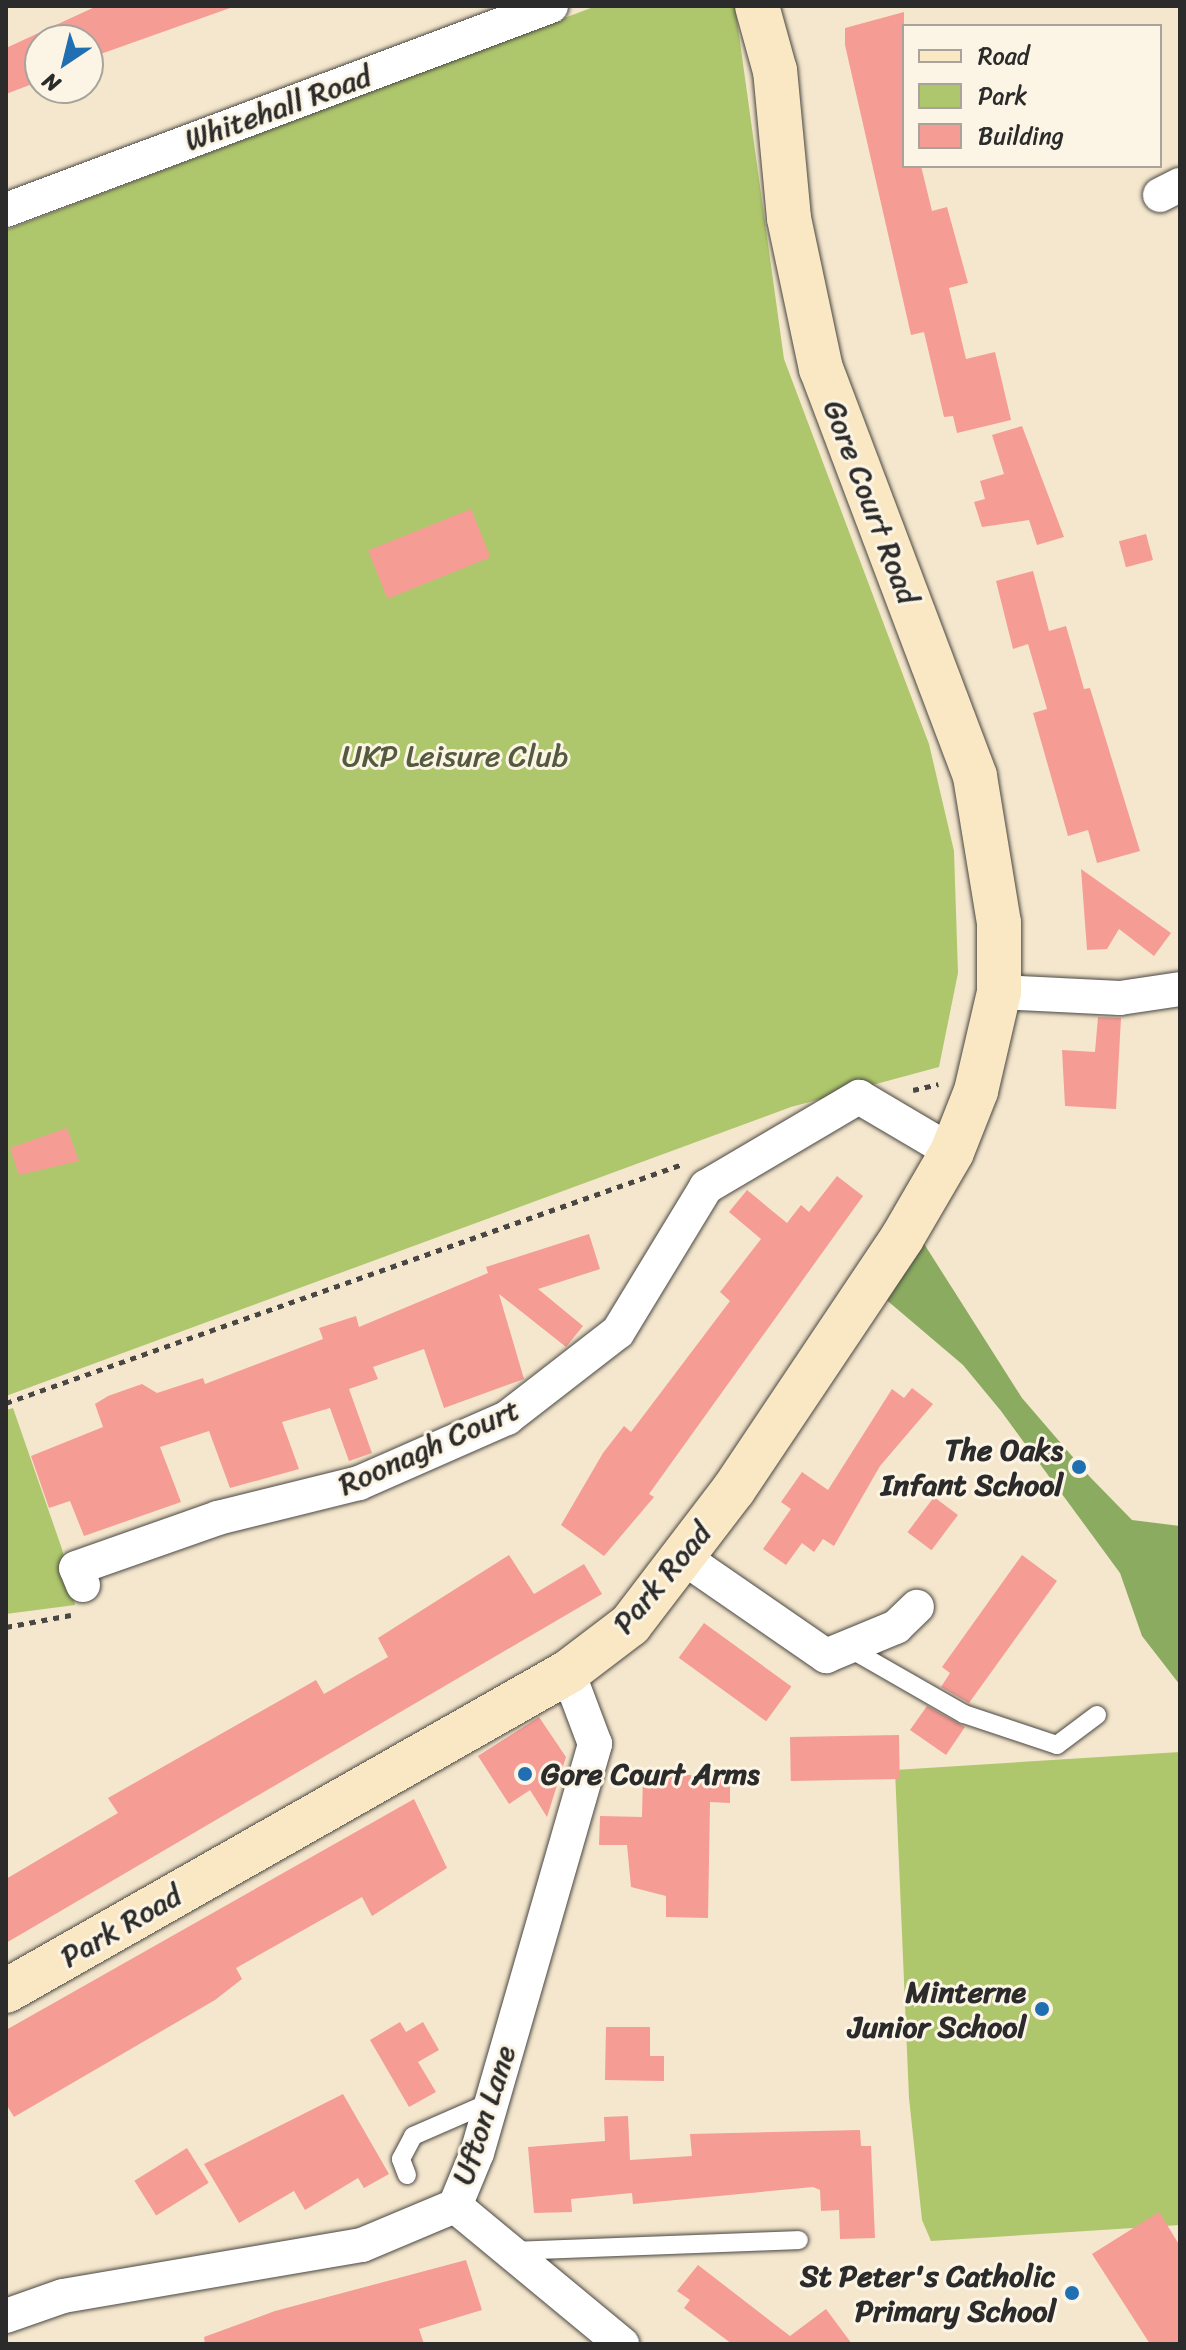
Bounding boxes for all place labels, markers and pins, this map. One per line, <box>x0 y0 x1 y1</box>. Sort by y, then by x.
place label: The Oaks Infant School <box>881 1432 1063 1502</box>
marker: The Oaks Infant School <box>1070 1458 1088 1476</box>
place label: Gore Court Arms <box>541 1756 761 1792</box>
marker: Gore Court Arms <box>516 1765 534 1783</box>
place label: Minterne Junior School <box>848 1974 1026 2044</box>
marker: Minterne Junior School <box>1033 2000 1051 2018</box>
place label: St Peter's Catholic Primary School <box>801 2258 1056 2328</box>
marker: St Peter's Catholic Primary School <box>1063 2284 1081 2302</box>

